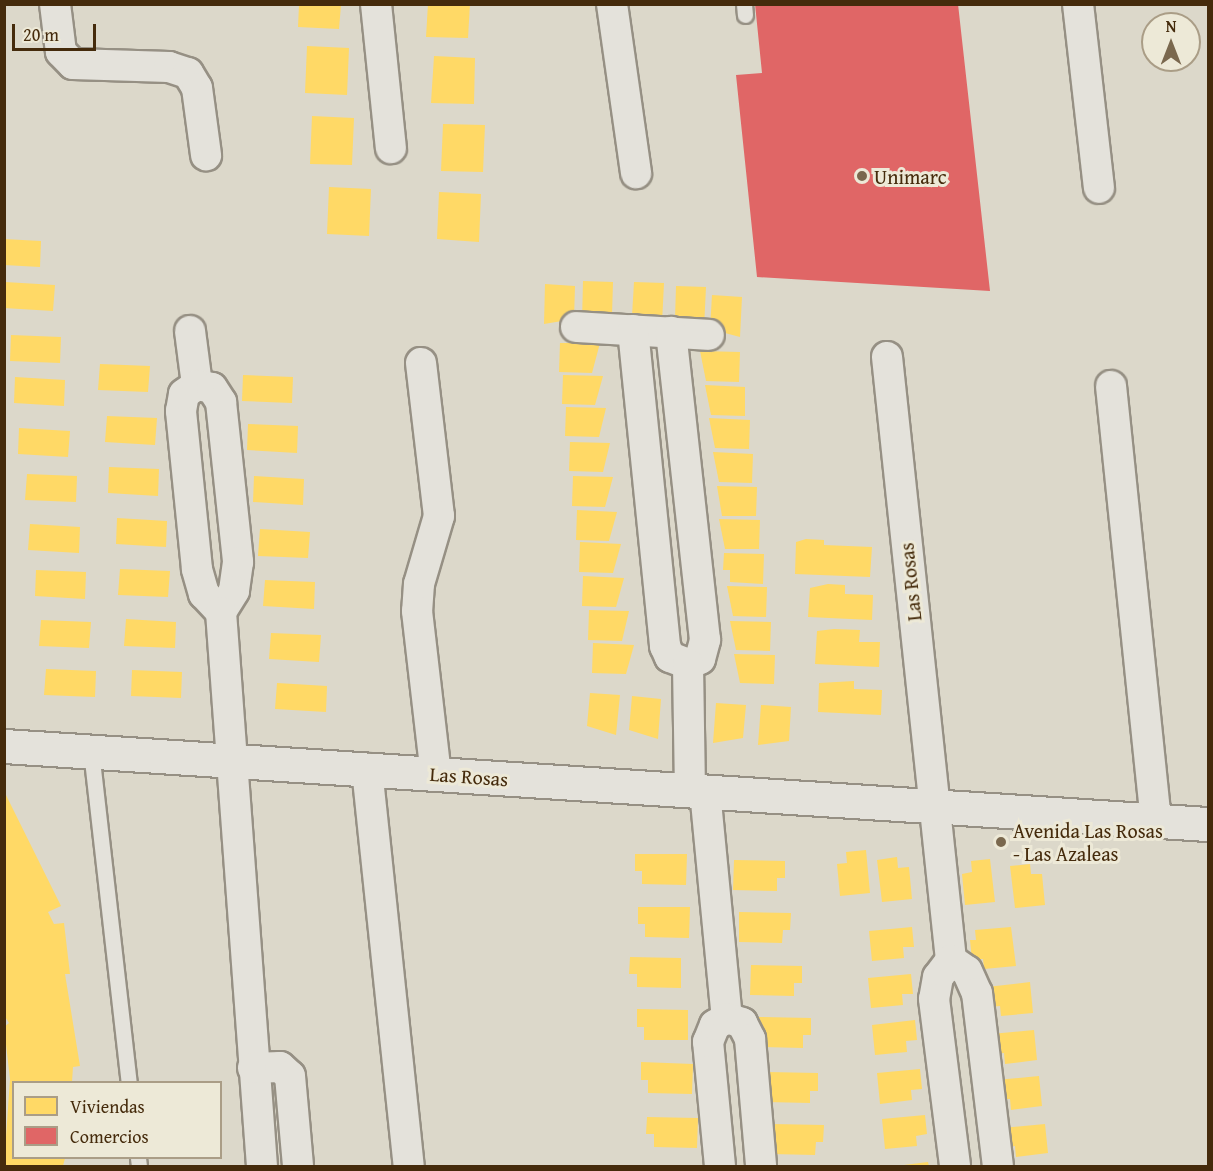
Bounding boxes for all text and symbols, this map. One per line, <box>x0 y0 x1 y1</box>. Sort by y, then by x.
scale bar <box>15 12 99 50</box>
north arrow <box>1141 12 1201 72</box>
text: N <box>1166 14 1176 38</box>
text: 20 m <box>23 21 59 48</box>
place label: Unimarc <box>874 164 947 188</box>
marker: Unimarc <box>855 169 869 183</box>
street label: Las Rosas <box>894 542 926 622</box>
street label: Las Rosas <box>429 761 509 791</box>
place label: Avenida Las Rosas - Las Azaleas <box>1013 819 1163 866</box>
marker: Avenida Las Rosas - Las Azaleas <box>994 835 1008 849</box>
legend <box>12 1081 222 1159</box>
text: Viviendas <box>70 1093 145 1120</box>
text: Comercios <box>70 1123 149 1150</box>

